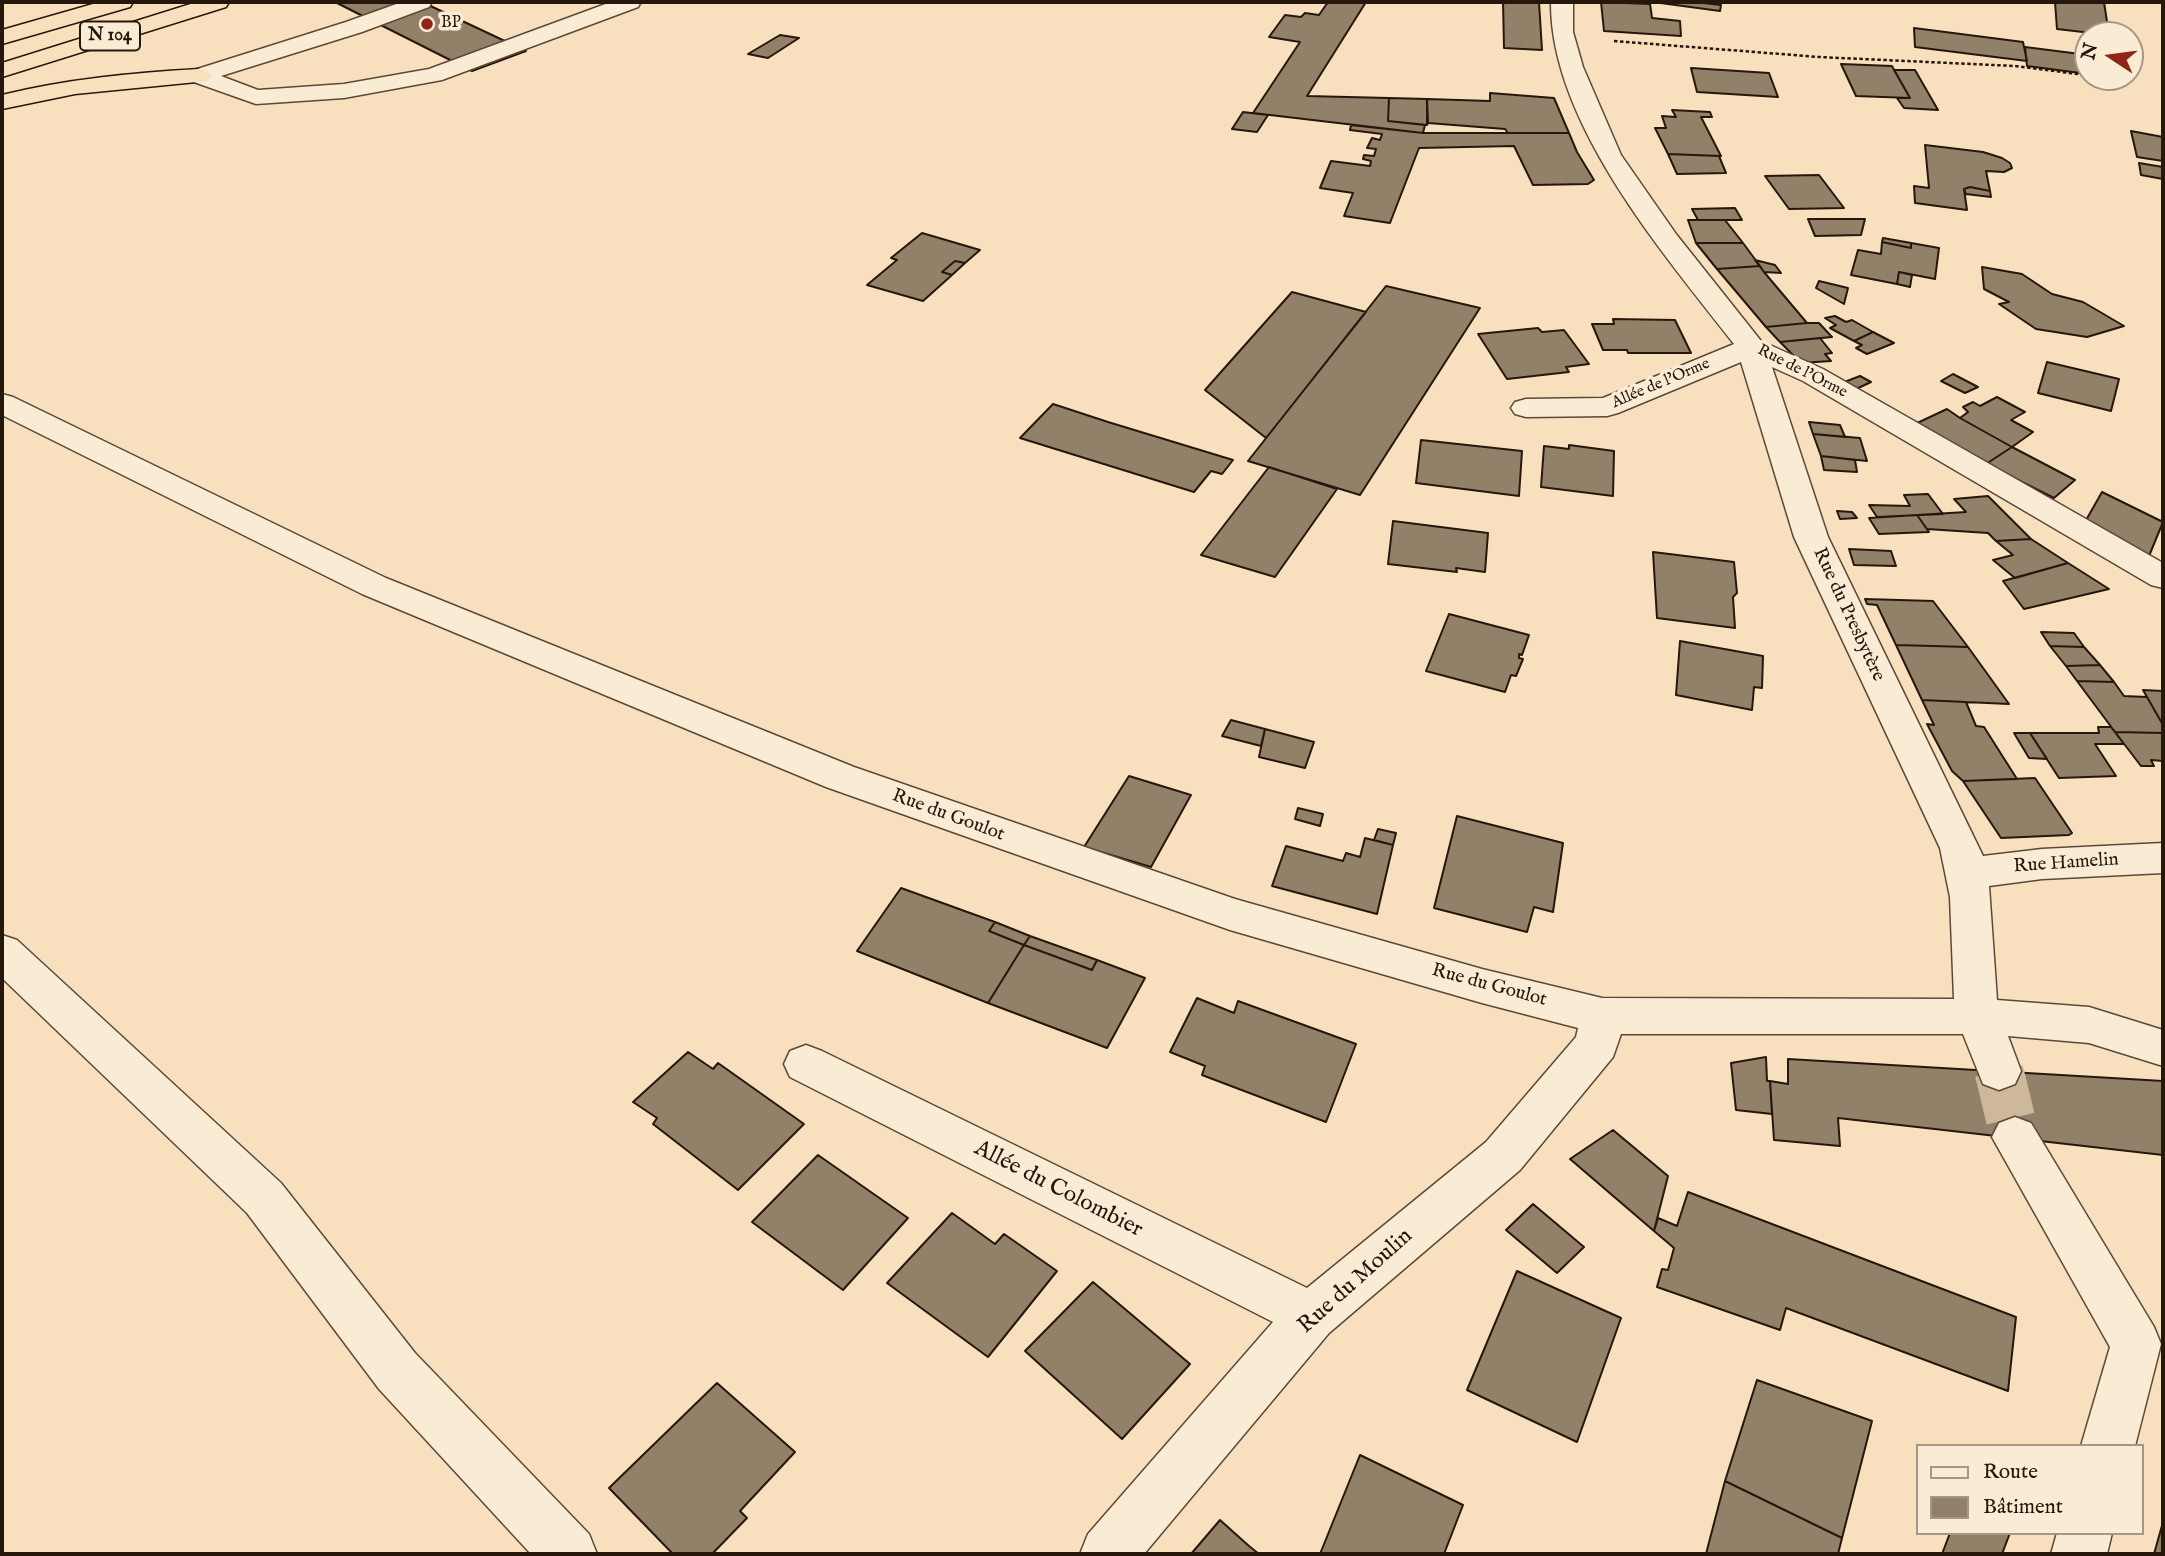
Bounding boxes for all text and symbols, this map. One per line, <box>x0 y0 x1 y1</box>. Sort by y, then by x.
place label: BP <box>441 14 461 34</box>
marker: BP <box>419 16 435 32</box>
north arrow <box>2074 21 2144 91</box>
road number: N 104 <box>80 22 140 51</box>
text: N <box>2077 41 2104 62</box>
street label: Rue de l'Orme <box>1754 341 1850 403</box>
street label: Allée de l'Orme <box>1609 355 1713 413</box>
street label: Rue du Presbytère <box>1807 545 1889 685</box>
street label: Rue du Goulot <box>889 785 1007 847</box>
street label: Rue Hamelin <box>2013 849 2119 879</box>
street label: Rue du Goulot <box>1429 960 1549 1012</box>
street label: Allée du Colombier <box>969 1136 1147 1244</box>
street label: Rue du Moulin <box>1293 1223 1419 1341</box>
legend <box>1916 1444 2144 1535</box>
text: Route <box>1983 1459 2038 1486</box>
text: Bâtiment <box>1983 1494 2063 1521</box>

